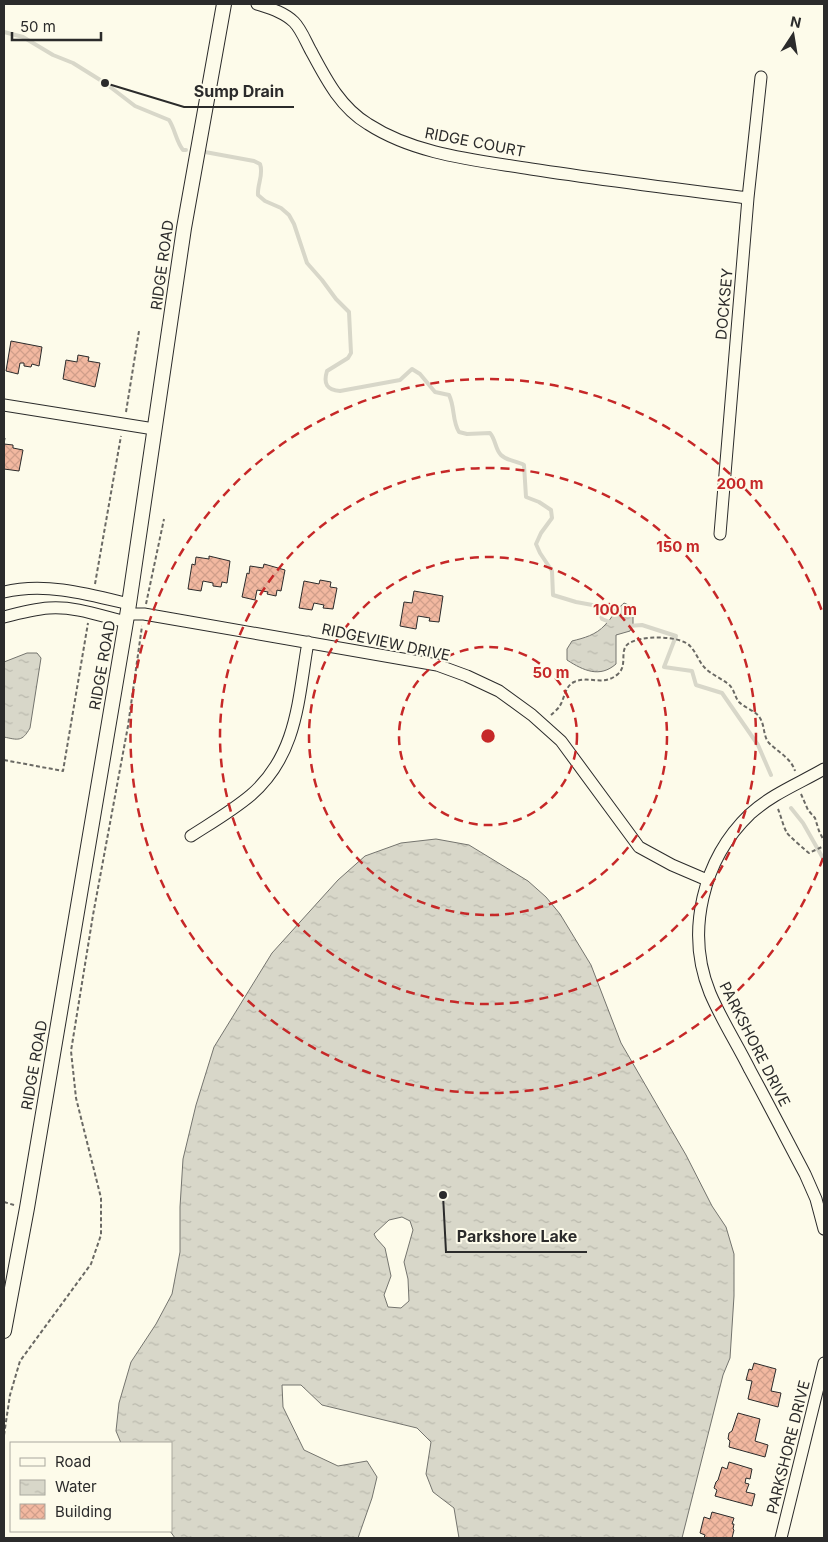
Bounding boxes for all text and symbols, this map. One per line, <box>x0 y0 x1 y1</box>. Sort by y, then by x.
scale bar <box>12 10 101 42</box>
north arrow <box>768 10 818 60</box>
text: N <box>789 12 803 31</box>
text: 50 m <box>20 17 56 36</box>
callout: Sump Drain <box>184 76 294 107</box>
text: Sump Drain <box>194 81 284 101</box>
street label: RIDGE COURT <box>423 123 527 161</box>
street label: RIDGE ROAD <box>146 219 178 311</box>
street label: DOCKSEY <box>711 267 737 341</box>
text: 200 m <box>717 474 763 493</box>
text: 150 m <box>656 537 700 556</box>
text: 100 m <box>593 600 637 619</box>
street label: RIDGE ROAD <box>85 619 119 711</box>
street label: RIDGEVIEW DRIVE <box>320 619 452 665</box>
text: 50 m <box>533 663 569 682</box>
centre of rings <box>479 727 497 745</box>
street label: PARKSHORE DRIVE <box>715 978 795 1110</box>
street label: RIDGE ROAD <box>17 1019 51 1111</box>
callout: Parkshore Lake <box>446 1221 587 1252</box>
text: Parkshore Lake <box>457 1226 577 1246</box>
street label: PARKSHORE DRIVE <box>762 1378 814 1516</box>
legend <box>10 1442 172 1532</box>
text: Road <box>55 1452 91 1471</box>
text: Water <box>55 1477 97 1496</box>
text: Building <box>55 1502 112 1521</box>

